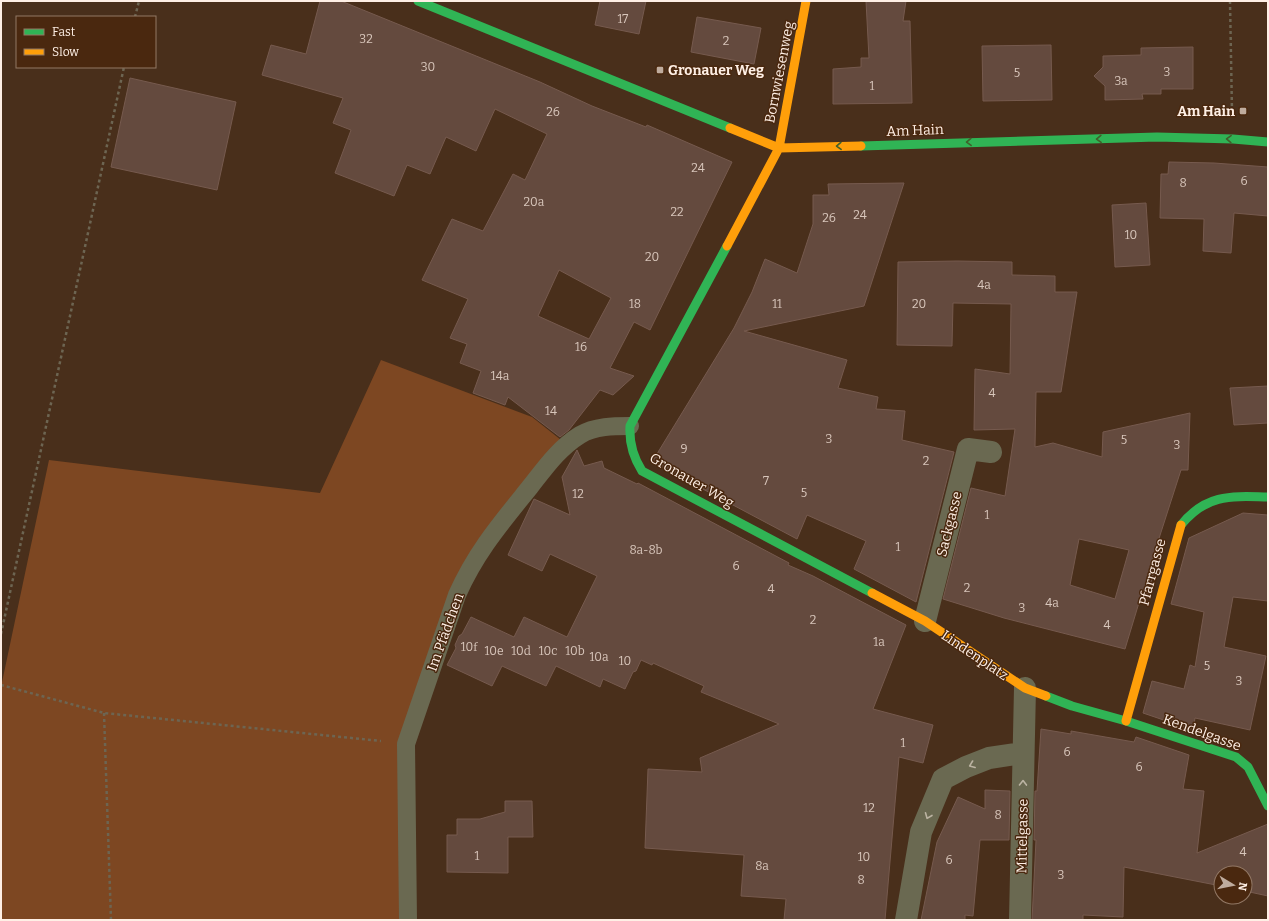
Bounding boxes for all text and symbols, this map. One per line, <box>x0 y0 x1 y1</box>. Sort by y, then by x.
house number: 17 <box>618 12 628 26</box>
legend <box>16 16 156 68</box>
street label: Bornwiesenweg <box>761 19 798 125</box>
text: Fast <box>52 25 76 39</box>
house number: 32 <box>359 32 373 46</box>
house number: 2 <box>723 34 729 48</box>
text: Slow <box>52 45 79 59</box>
house number: 30 <box>421 60 435 74</box>
place label: Gronauer Weg <box>668 62 764 79</box>
marker: Gronauer Weg <box>655 65 665 75</box>
house number: 3 <box>1164 65 1171 79</box>
house number: 5 <box>1014 66 1020 80</box>
house number: 3a <box>1114 74 1128 88</box>
house number: 1 <box>870 79 875 93</box>
place label: Am Hain <box>1177 103 1235 120</box>
house number: 26 <box>546 105 560 119</box>
marker: Am Hain <box>1238 106 1248 116</box>
street label: Am Hain <box>886 121 944 140</box>
one-way arrow <box>1096 134 1102 143</box>
one-way arrow <box>1226 135 1232 143</box>
one-way arrow <box>966 138 972 147</box>
one-way arrow <box>836 142 842 150</box>
house number: 24 <box>691 161 705 175</box>
house number: 6 <box>1240 174 1248 188</box>
house number: 8 <box>1179 176 1187 190</box>
house number: 20a <box>524 195 545 209</box>
house number: 22 <box>670 205 684 219</box>
house number: 24 <box>853 208 867 222</box>
house number: 26 <box>822 211 836 225</box>
house number: 10 <box>1125 228 1137 242</box>
house number: 20 <box>645 250 659 264</box>
house number: 4a <box>977 278 991 292</box>
house number: 18 <box>629 297 641 311</box>
house number: 11 <box>772 297 782 311</box>
house number: 20 <box>912 297 926 311</box>
house number: 16 <box>575 340 587 354</box>
house number: 14a <box>491 369 510 383</box>
house number: 4 <box>988 386 996 400</box>
house number: 14 <box>545 404 557 418</box>
house number: 3 <box>826 432 833 446</box>
house number: 5 <box>1121 433 1127 447</box>
house number: 3 <box>1174 438 1181 452</box>
house number: 9 <box>680 442 688 456</box>
street label: Gronauer Weg <box>646 449 737 512</box>
house number: 2 <box>923 454 929 468</box>
house number: 7 <box>763 474 769 488</box>
house number: 5 <box>801 486 807 500</box>
house number: 12 <box>572 487 584 501</box>
street label: Sackgasse <box>933 490 966 558</box>
house number: 1 <box>985 508 990 522</box>
street label: Pfarrgasse <box>1135 537 1170 608</box>
house number: 1 <box>896 540 901 554</box>
house number: 8a-8b <box>630 543 663 557</box>
house number: 6 <box>732 559 740 573</box>
house number: 2 <box>964 581 970 595</box>
house number: 4 <box>767 582 775 596</box>
street label: Im Pfädchen <box>423 591 468 674</box>
house number: 4a <box>1045 596 1059 610</box>
house number: 3 <box>1019 601 1026 615</box>
house number: 2 <box>810 613 816 627</box>
house number: 4 <box>1103 618 1111 632</box>
street label: Lindenplatz <box>938 627 1012 684</box>
house number: 1a <box>873 635 885 649</box>
house number: 10f <box>461 640 478 654</box>
house number: 10e <box>484 644 504 658</box>
house number: 10d <box>511 644 531 658</box>
house number: 10c <box>539 644 557 658</box>
house number: 10b <box>565 644 585 658</box>
house number: 10a <box>589 650 609 664</box>
house number: 10 <box>619 654 631 668</box>
house number: 5 <box>1204 659 1210 673</box>
house number: 3 <box>1236 674 1243 688</box>
street label: Kendelgasse <box>1160 710 1243 755</box>
house number: 1 <box>901 736 906 750</box>
house number: 6 <box>1063 745 1071 759</box>
one-way arrow <box>968 760 975 768</box>
house number: 6 <box>1135 760 1143 774</box>
one-way arrow <box>1018 780 1027 786</box>
street label: Mittelgasse <box>1013 799 1032 873</box>
house number: 12 <box>863 801 875 815</box>
house number: 8 <box>994 808 1002 822</box>
one-way arrow <box>925 811 933 819</box>
house number: 4 <box>1239 845 1247 859</box>
house number: 1 <box>475 849 480 863</box>
house number: 10 <box>858 850 870 864</box>
house number: 6 <box>945 853 953 867</box>
house number: 8a <box>755 859 769 873</box>
north arrow <box>1213 865 1253 905</box>
house number: 3 <box>1058 868 1065 882</box>
house number: 8 <box>857 873 865 887</box>
text: N <box>1235 881 1249 892</box>

